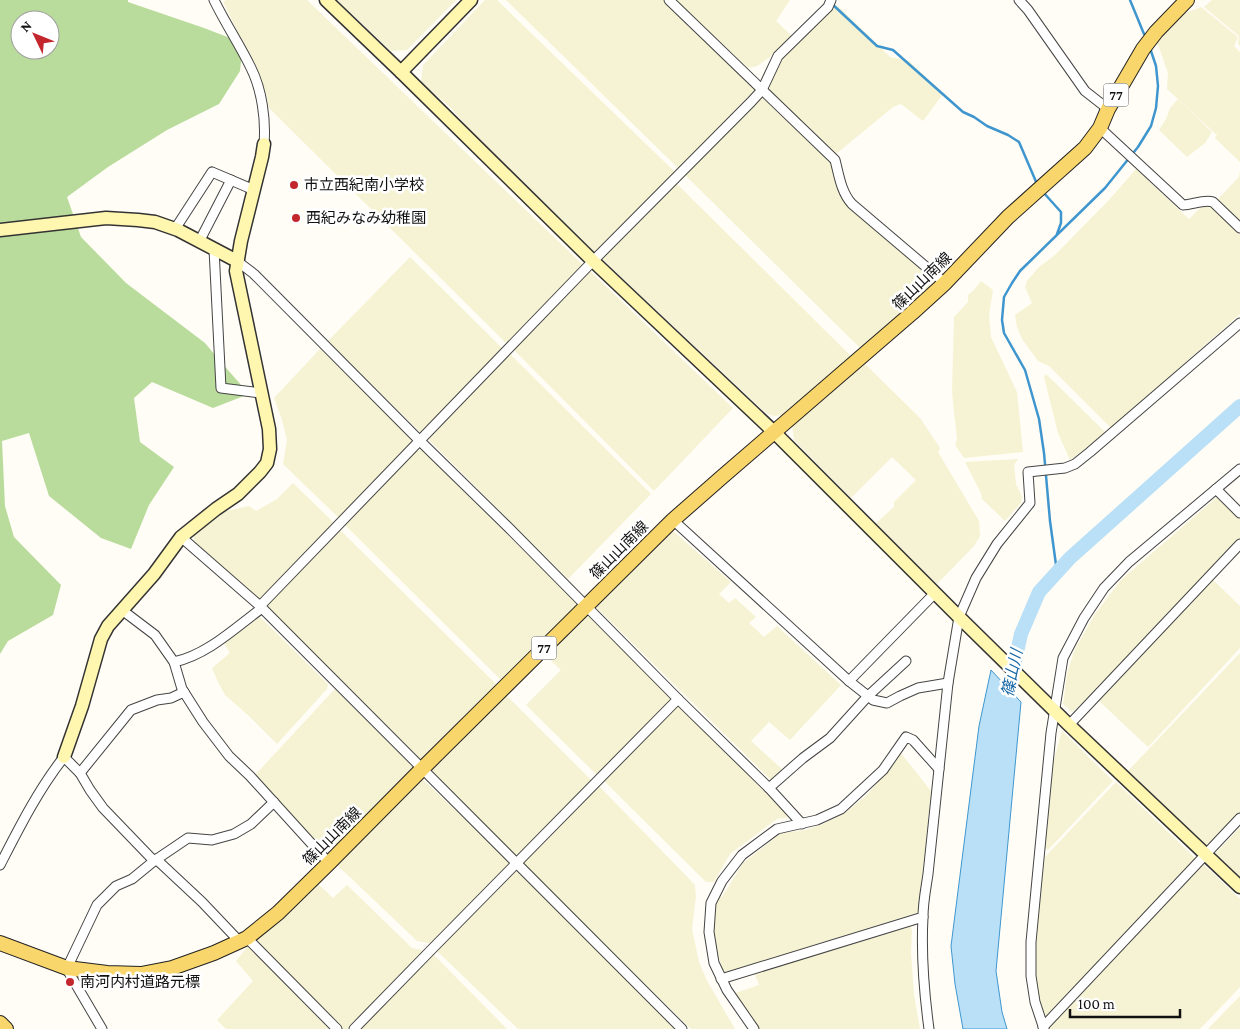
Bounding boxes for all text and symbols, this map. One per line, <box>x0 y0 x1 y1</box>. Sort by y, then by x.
north arrow <box>10 10 60 60</box>
text: N <box>16 17 35 35</box>
road number: 77 <box>1104 84 1128 106</box>
place label: 市立西紀南小学校 <box>304 177 424 193</box>
marker: 市立西紀南小学校 <box>288 179 300 191</box>
place label: 西紀みなみ幼稚園 <box>306 210 426 226</box>
marker: 西紀みなみ幼稚園 <box>290 212 302 224</box>
street label: 篠山山南線 <box>889 249 955 313</box>
street label: 篠山山南線 <box>587 518 651 582</box>
road number: 77 <box>532 636 556 660</box>
water label: 篠山川 <box>999 646 1026 698</box>
street label: 篠山山南線 <box>300 804 364 868</box>
place label: 南河内村道路元標 <box>80 973 200 990</box>
marker: 南河内村道路元標 <box>64 976 76 988</box>
scale bar <box>1070 986 1180 1018</box>
text: 100 m <box>1078 996 1115 1012</box>

